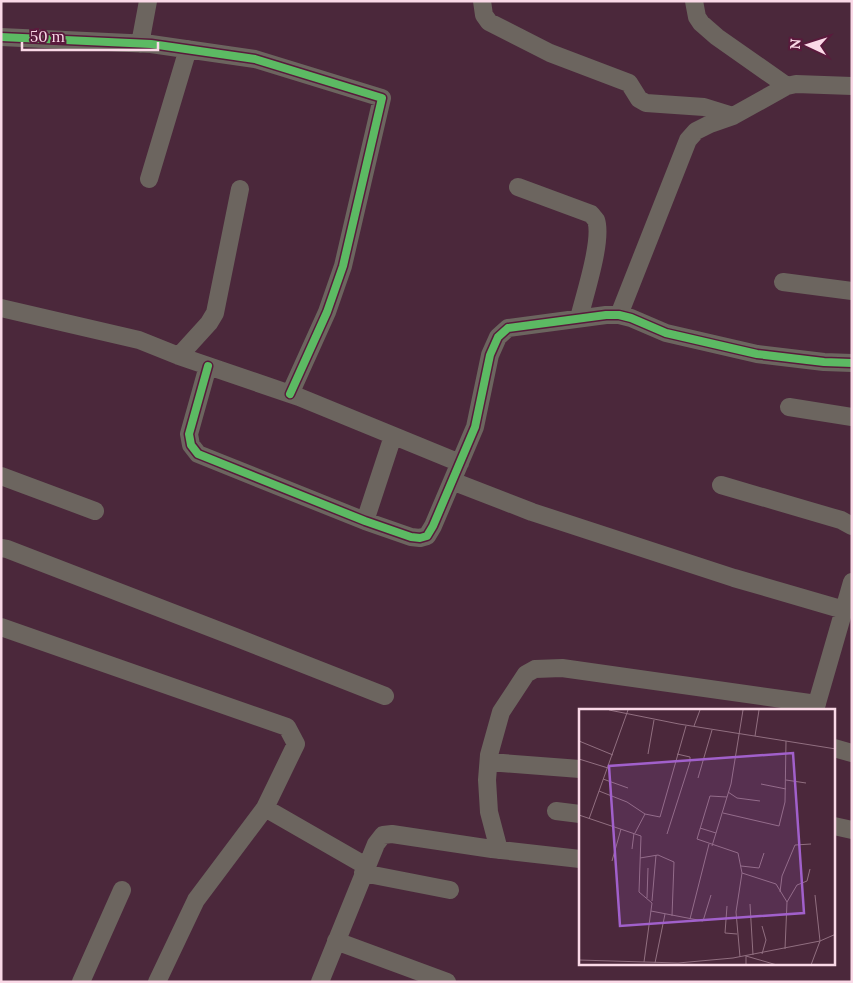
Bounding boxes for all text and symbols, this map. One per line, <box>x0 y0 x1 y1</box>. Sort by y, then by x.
scale bar <box>22 20 159 52</box>
north arrow <box>783 20 833 70</box>
text: 50 m <box>30 27 65 46</box>
text: N <box>786 38 804 50</box>
inset map <box>579 709 836 966</box>

